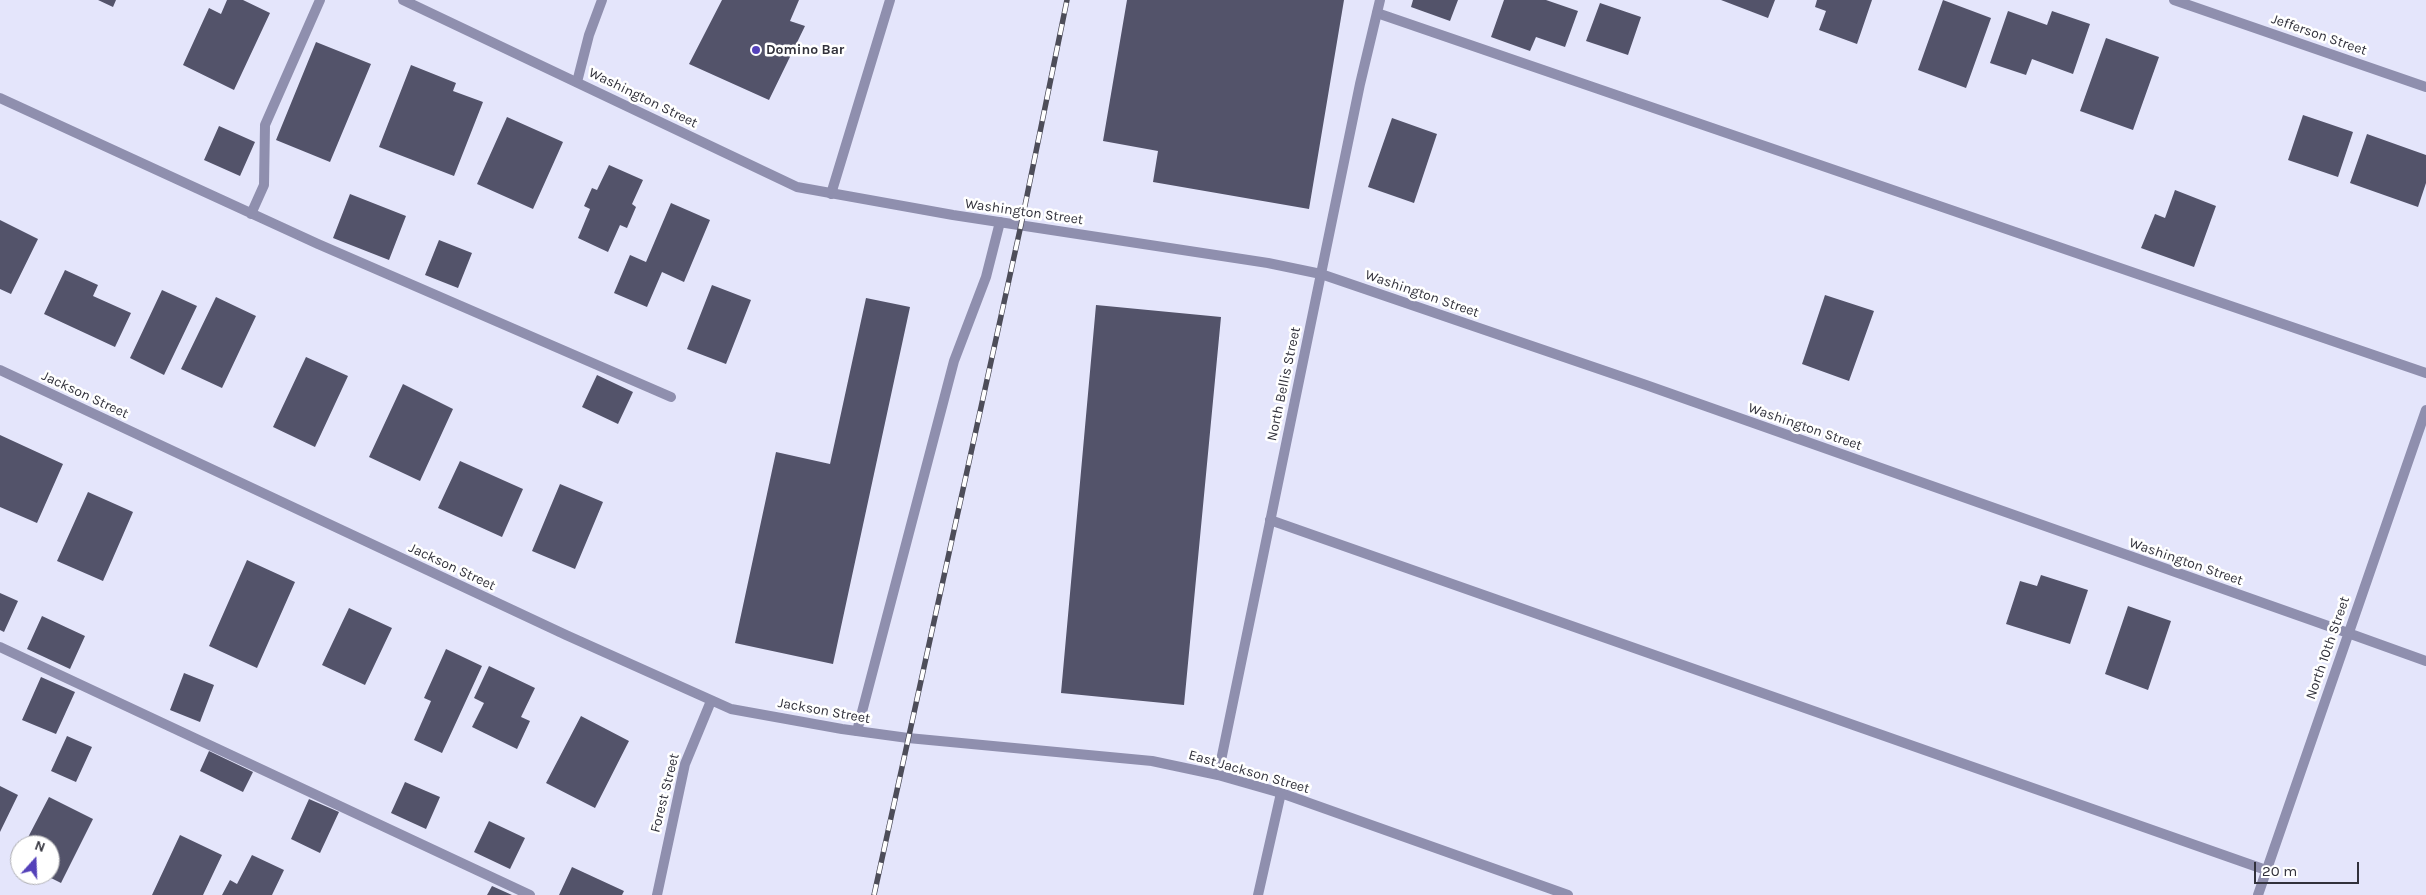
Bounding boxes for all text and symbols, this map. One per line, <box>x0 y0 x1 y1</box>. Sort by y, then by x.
street label: Jefferson Street <box>2269 11 2369 59</box>
place label: Domino Bar <box>766 42 844 58</box>
marker: Domino Bar <box>750 44 762 56</box>
street label: Washington Street <box>586 64 700 132</box>
street label: Washington Street <box>964 195 1084 229</box>
street label: Washington Street <box>1363 267 1481 321</box>
street label: North Bellis Street <box>1264 325 1304 443</box>
street label: Jackson Street <box>39 368 131 422</box>
street label: Washington Street <box>1746 400 1864 454</box>
street label: Washington Street <box>2127 535 2245 589</box>
street label: Jackson Street <box>406 540 498 594</box>
street label: North 10th Street <box>2303 594 2353 702</box>
street label: Jackson Street <box>776 695 872 727</box>
street label: East Jackson Street <box>1187 747 1311 797</box>
street label: Forest Street <box>647 752 683 834</box>
north arrow <box>10 835 60 885</box>
text: N <box>32 837 48 856</box>
scale bar <box>2256 852 2361 884</box>
text: 20 m <box>2262 862 2297 880</box>

